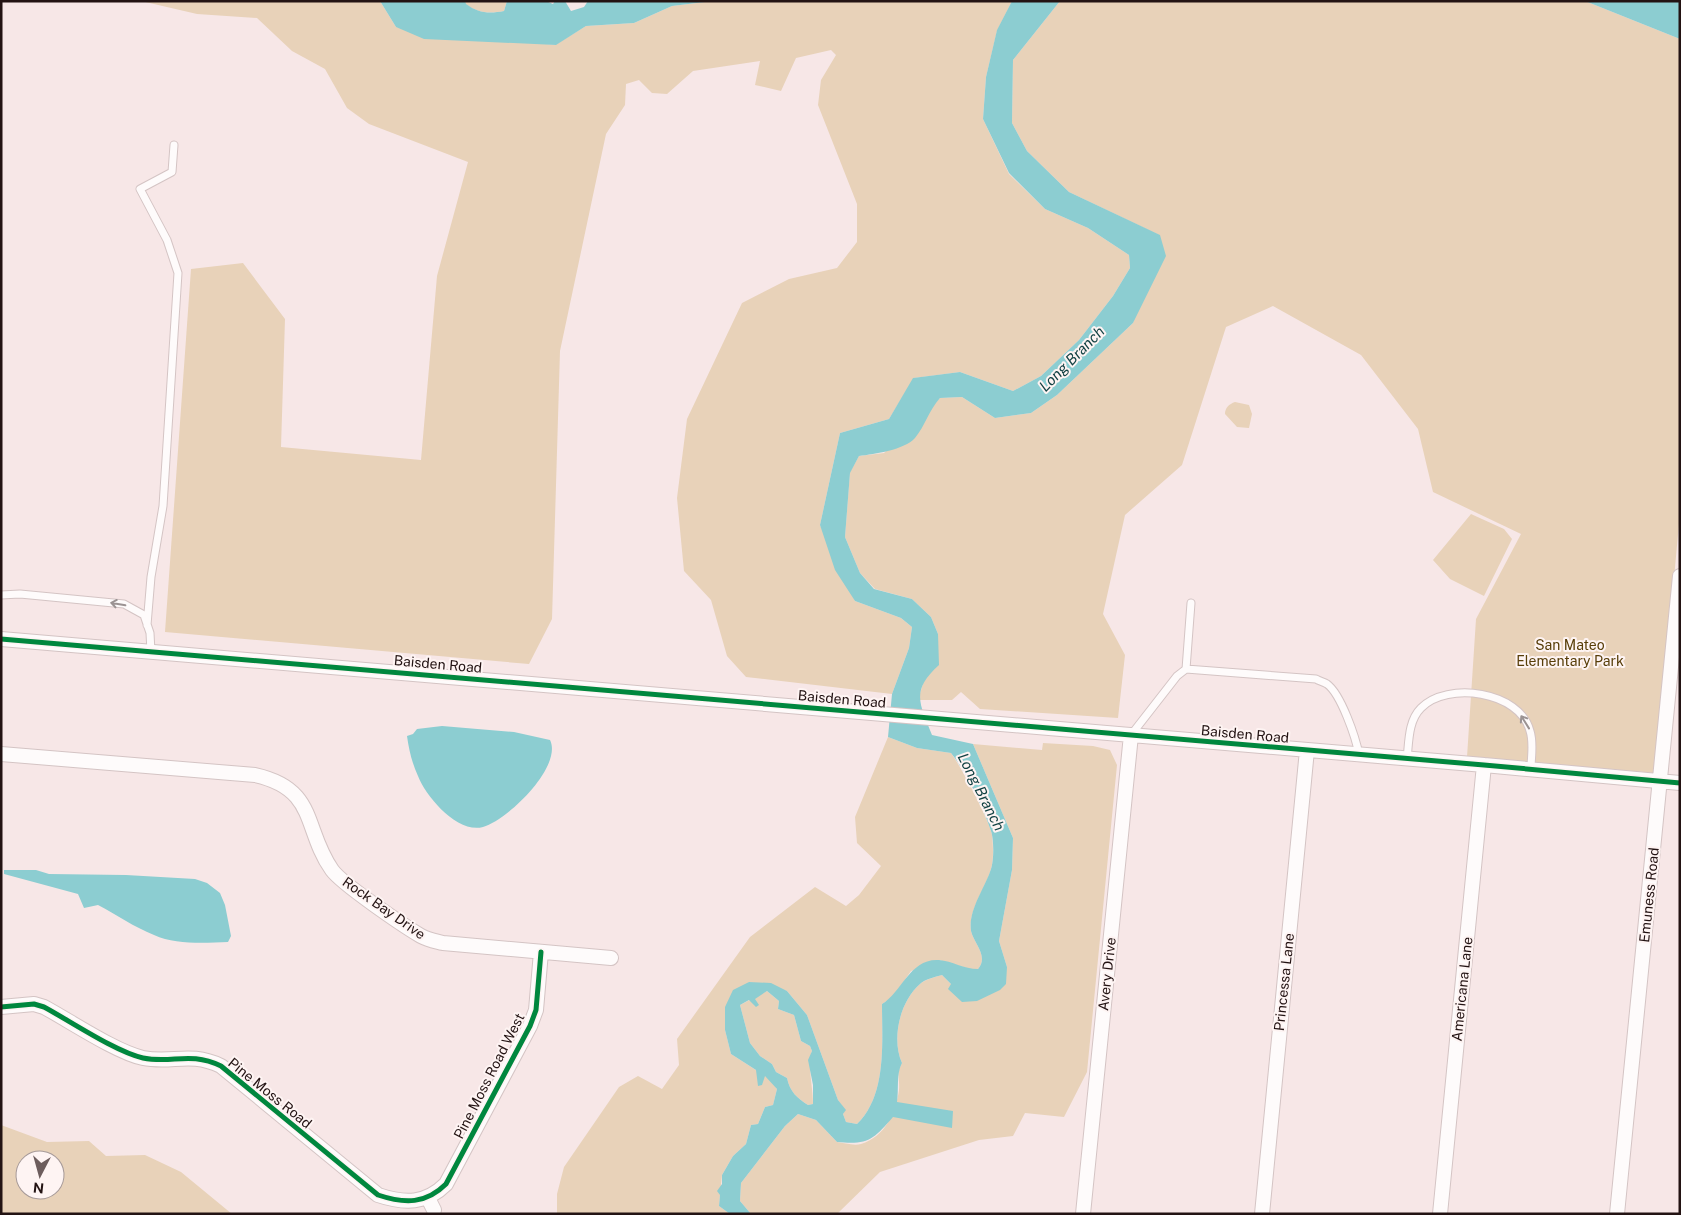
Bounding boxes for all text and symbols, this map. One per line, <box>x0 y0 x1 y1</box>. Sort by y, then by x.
water label: Long Branch <box>1036 323 1108 395</box>
one-way arrow <box>111 598 127 608</box>
park label: San Mateo Elementary Park <box>1516 637 1624 669</box>
street label: Baisden Road <box>393 652 483 676</box>
street label: Baisden Road <box>797 687 887 711</box>
one-way arrow <box>1520 715 1530 729</box>
street label: Baisden Road <box>1200 722 1290 746</box>
water label: Long Branch <box>955 750 1008 833</box>
street label: Emuness Road <box>1636 847 1662 943</box>
street label: Rock Bay Drive <box>340 874 428 942</box>
street label: Princessa Lane <box>1271 932 1297 1032</box>
street label: Avery Drive <box>1095 936 1119 1012</box>
street label: Americana Lane <box>1449 936 1475 1042</box>
street label: Pine Moss Road West <box>450 1011 528 1141</box>
street label: Pine Moss Road <box>225 1054 315 1132</box>
north arrow <box>15 1150 65 1200</box>
text: N <box>32 1179 45 1196</box>

